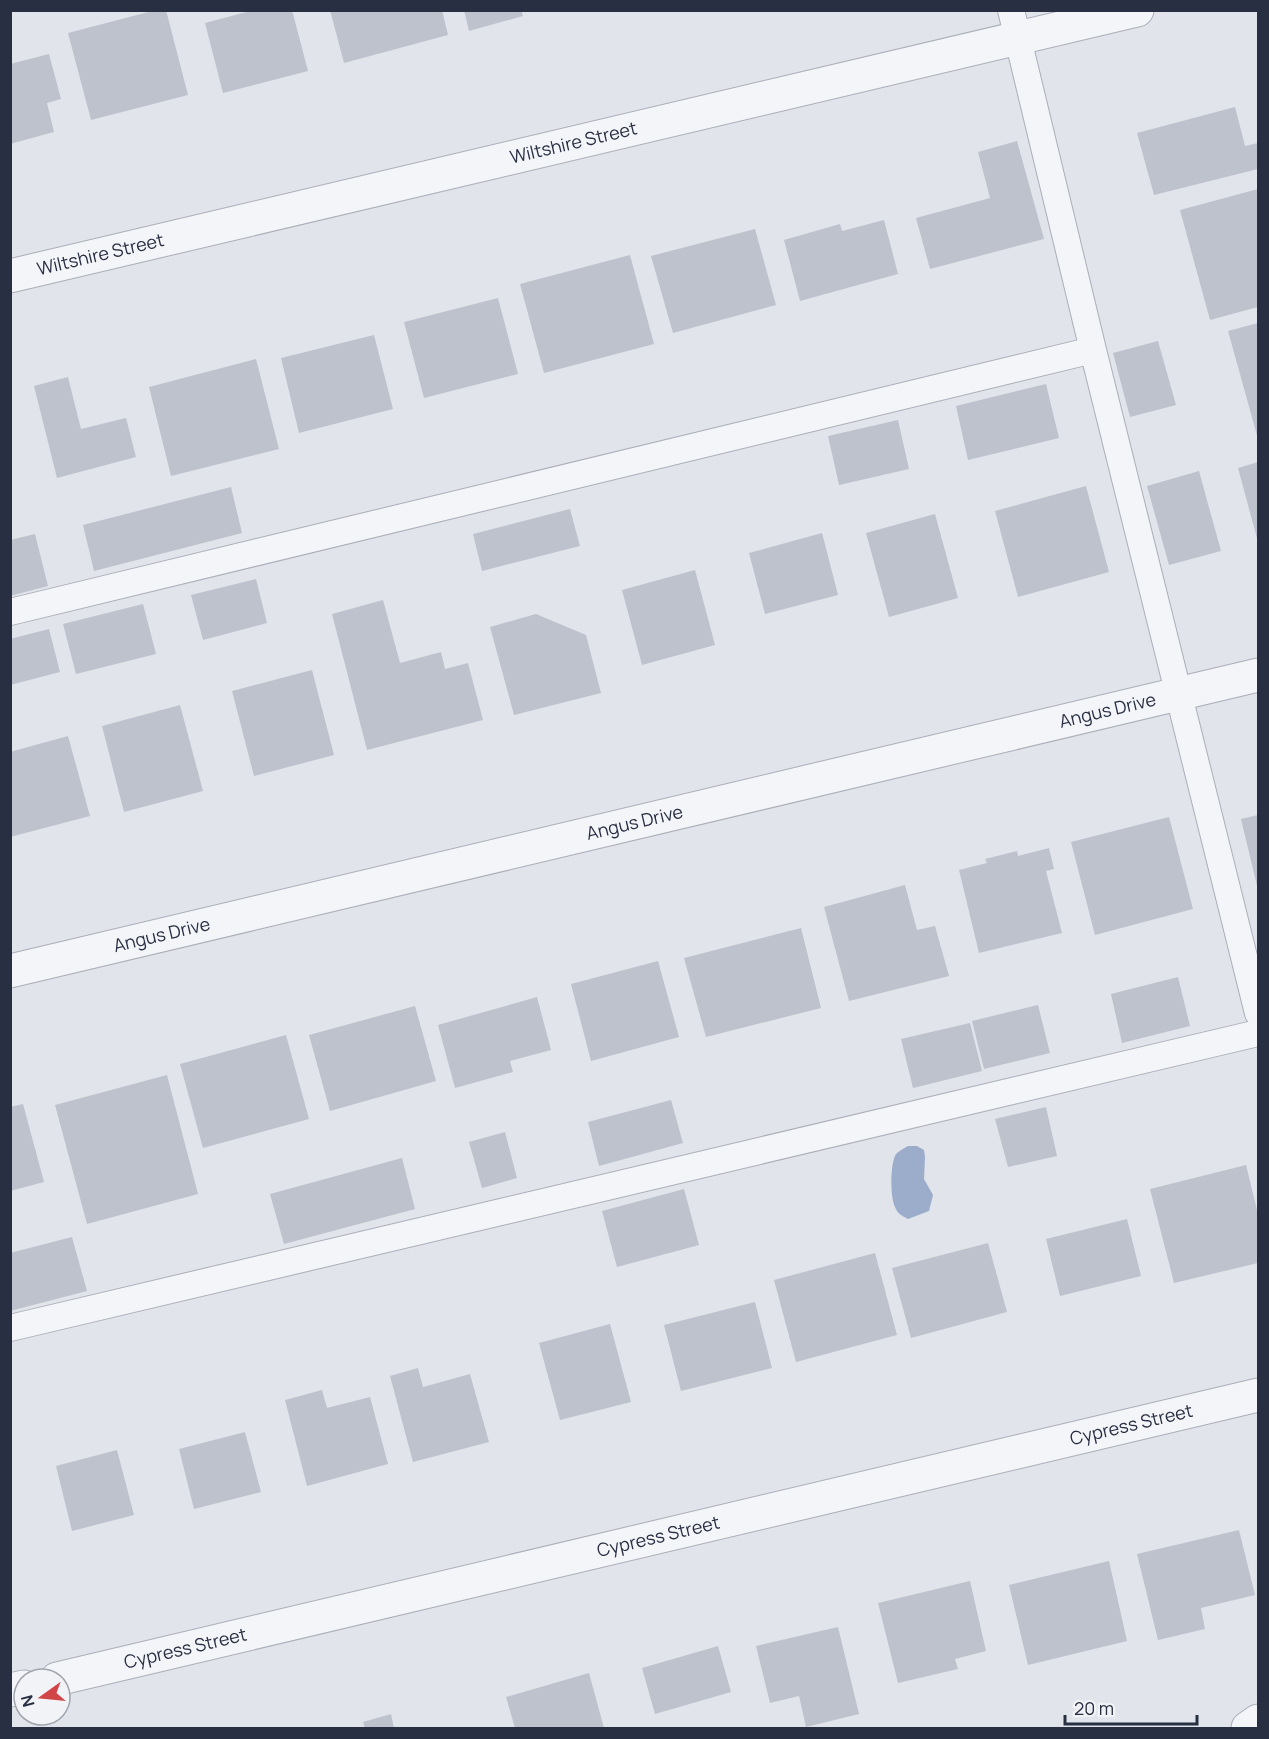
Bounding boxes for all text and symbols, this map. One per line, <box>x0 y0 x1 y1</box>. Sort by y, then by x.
street label: Wiltshire Street <box>507 115 639 169</box>
street label: Wiltshire Street <box>34 227 166 280</box>
street label: Angus Drive <box>1057 687 1158 733</box>
street label: Angus Drive <box>584 799 685 845</box>
street label: Angus Drive <box>111 911 212 957</box>
street label: Cypress Street <box>1067 1398 1195 1450</box>
street label: Cypress Street <box>594 1510 722 1562</box>
street label: Cypress Street <box>121 1622 249 1674</box>
north arrow <box>12 1667 72 1727</box>
scale bar <box>1065 1688 1197 1726</box>
text: N <box>15 1692 40 1709</box>
text: 20 m <box>1074 1696 1114 1720</box>

